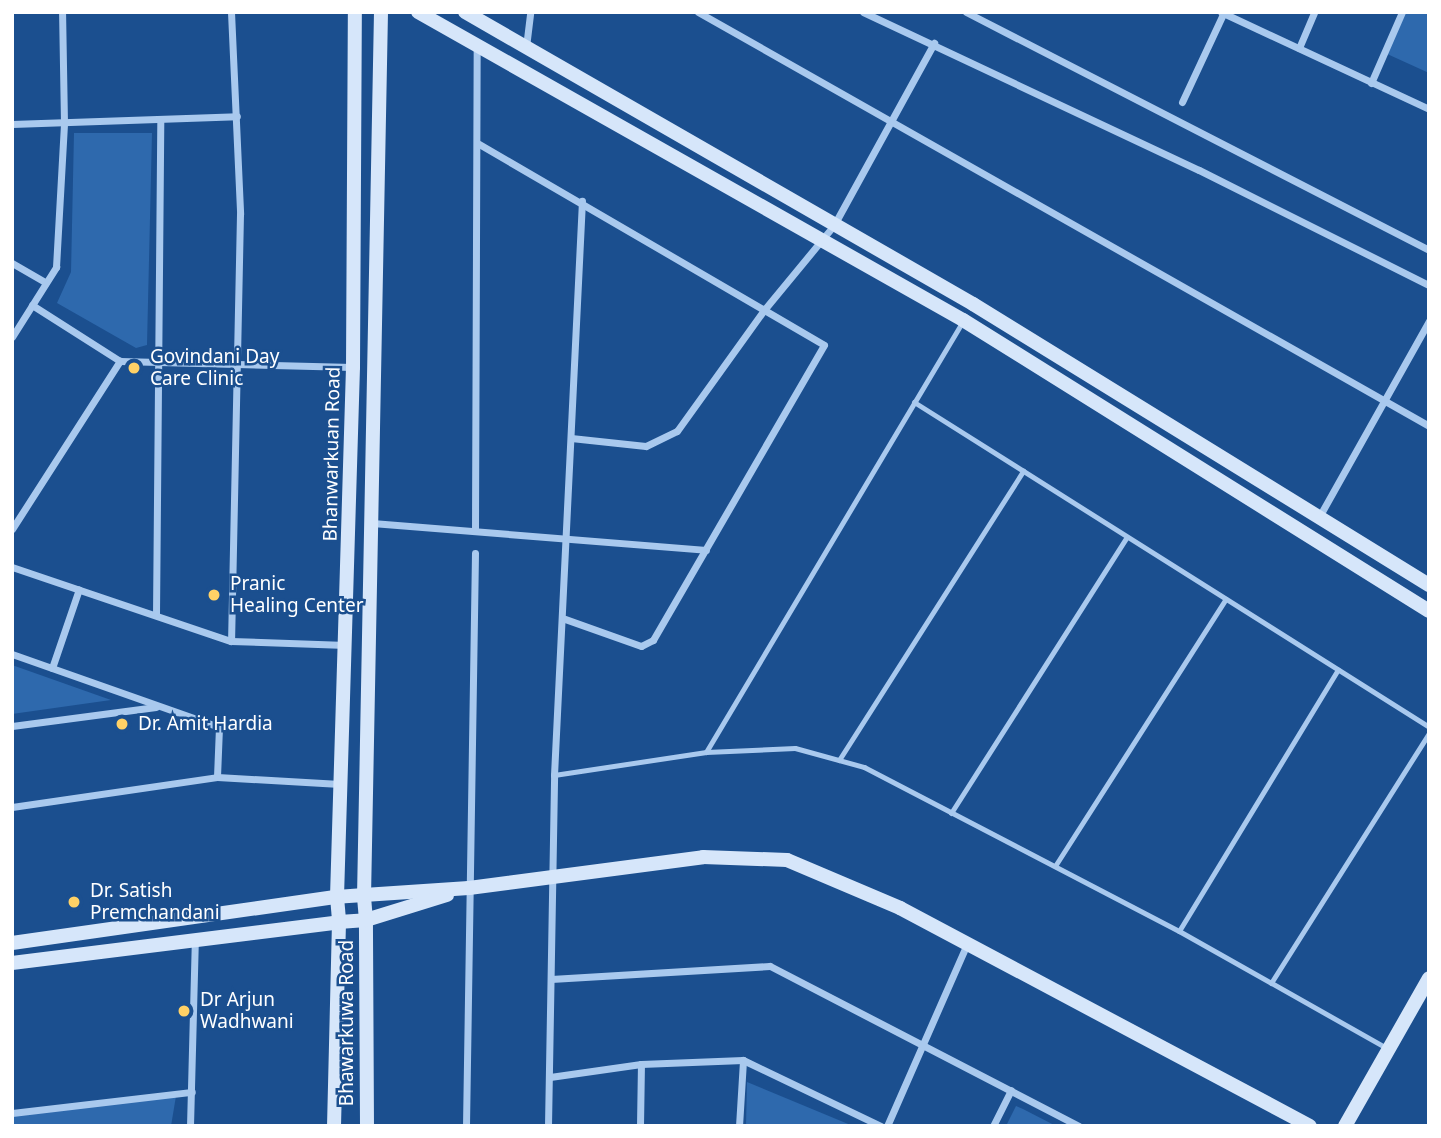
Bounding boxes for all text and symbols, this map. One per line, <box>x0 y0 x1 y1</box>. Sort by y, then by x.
place label: Govindani Day Care Clinic <box>150 346 279 390</box>
marker: Govindani Day Care Clinic <box>124 358 144 378</box>
street label: Bhanwarkuan Road <box>319 366 345 542</box>
place label: Pranic Healing Center <box>230 573 364 617</box>
marker: Pranic Healing Center <box>204 585 224 605</box>
place label: Dr. Amit Hardia <box>138 713 273 735</box>
marker: Dr. Amit Hardia <box>112 714 132 734</box>
place label: Dr. Satish Premchandani <box>90 880 220 924</box>
marker: Dr. Satish Premchandani <box>64 892 84 912</box>
street label: Bhawarkuwa Road <box>336 940 358 1106</box>
place label: Dr Arjun Wadhwani <box>200 989 294 1033</box>
marker: Dr Arjun Wadhwani <box>174 1001 194 1021</box>

